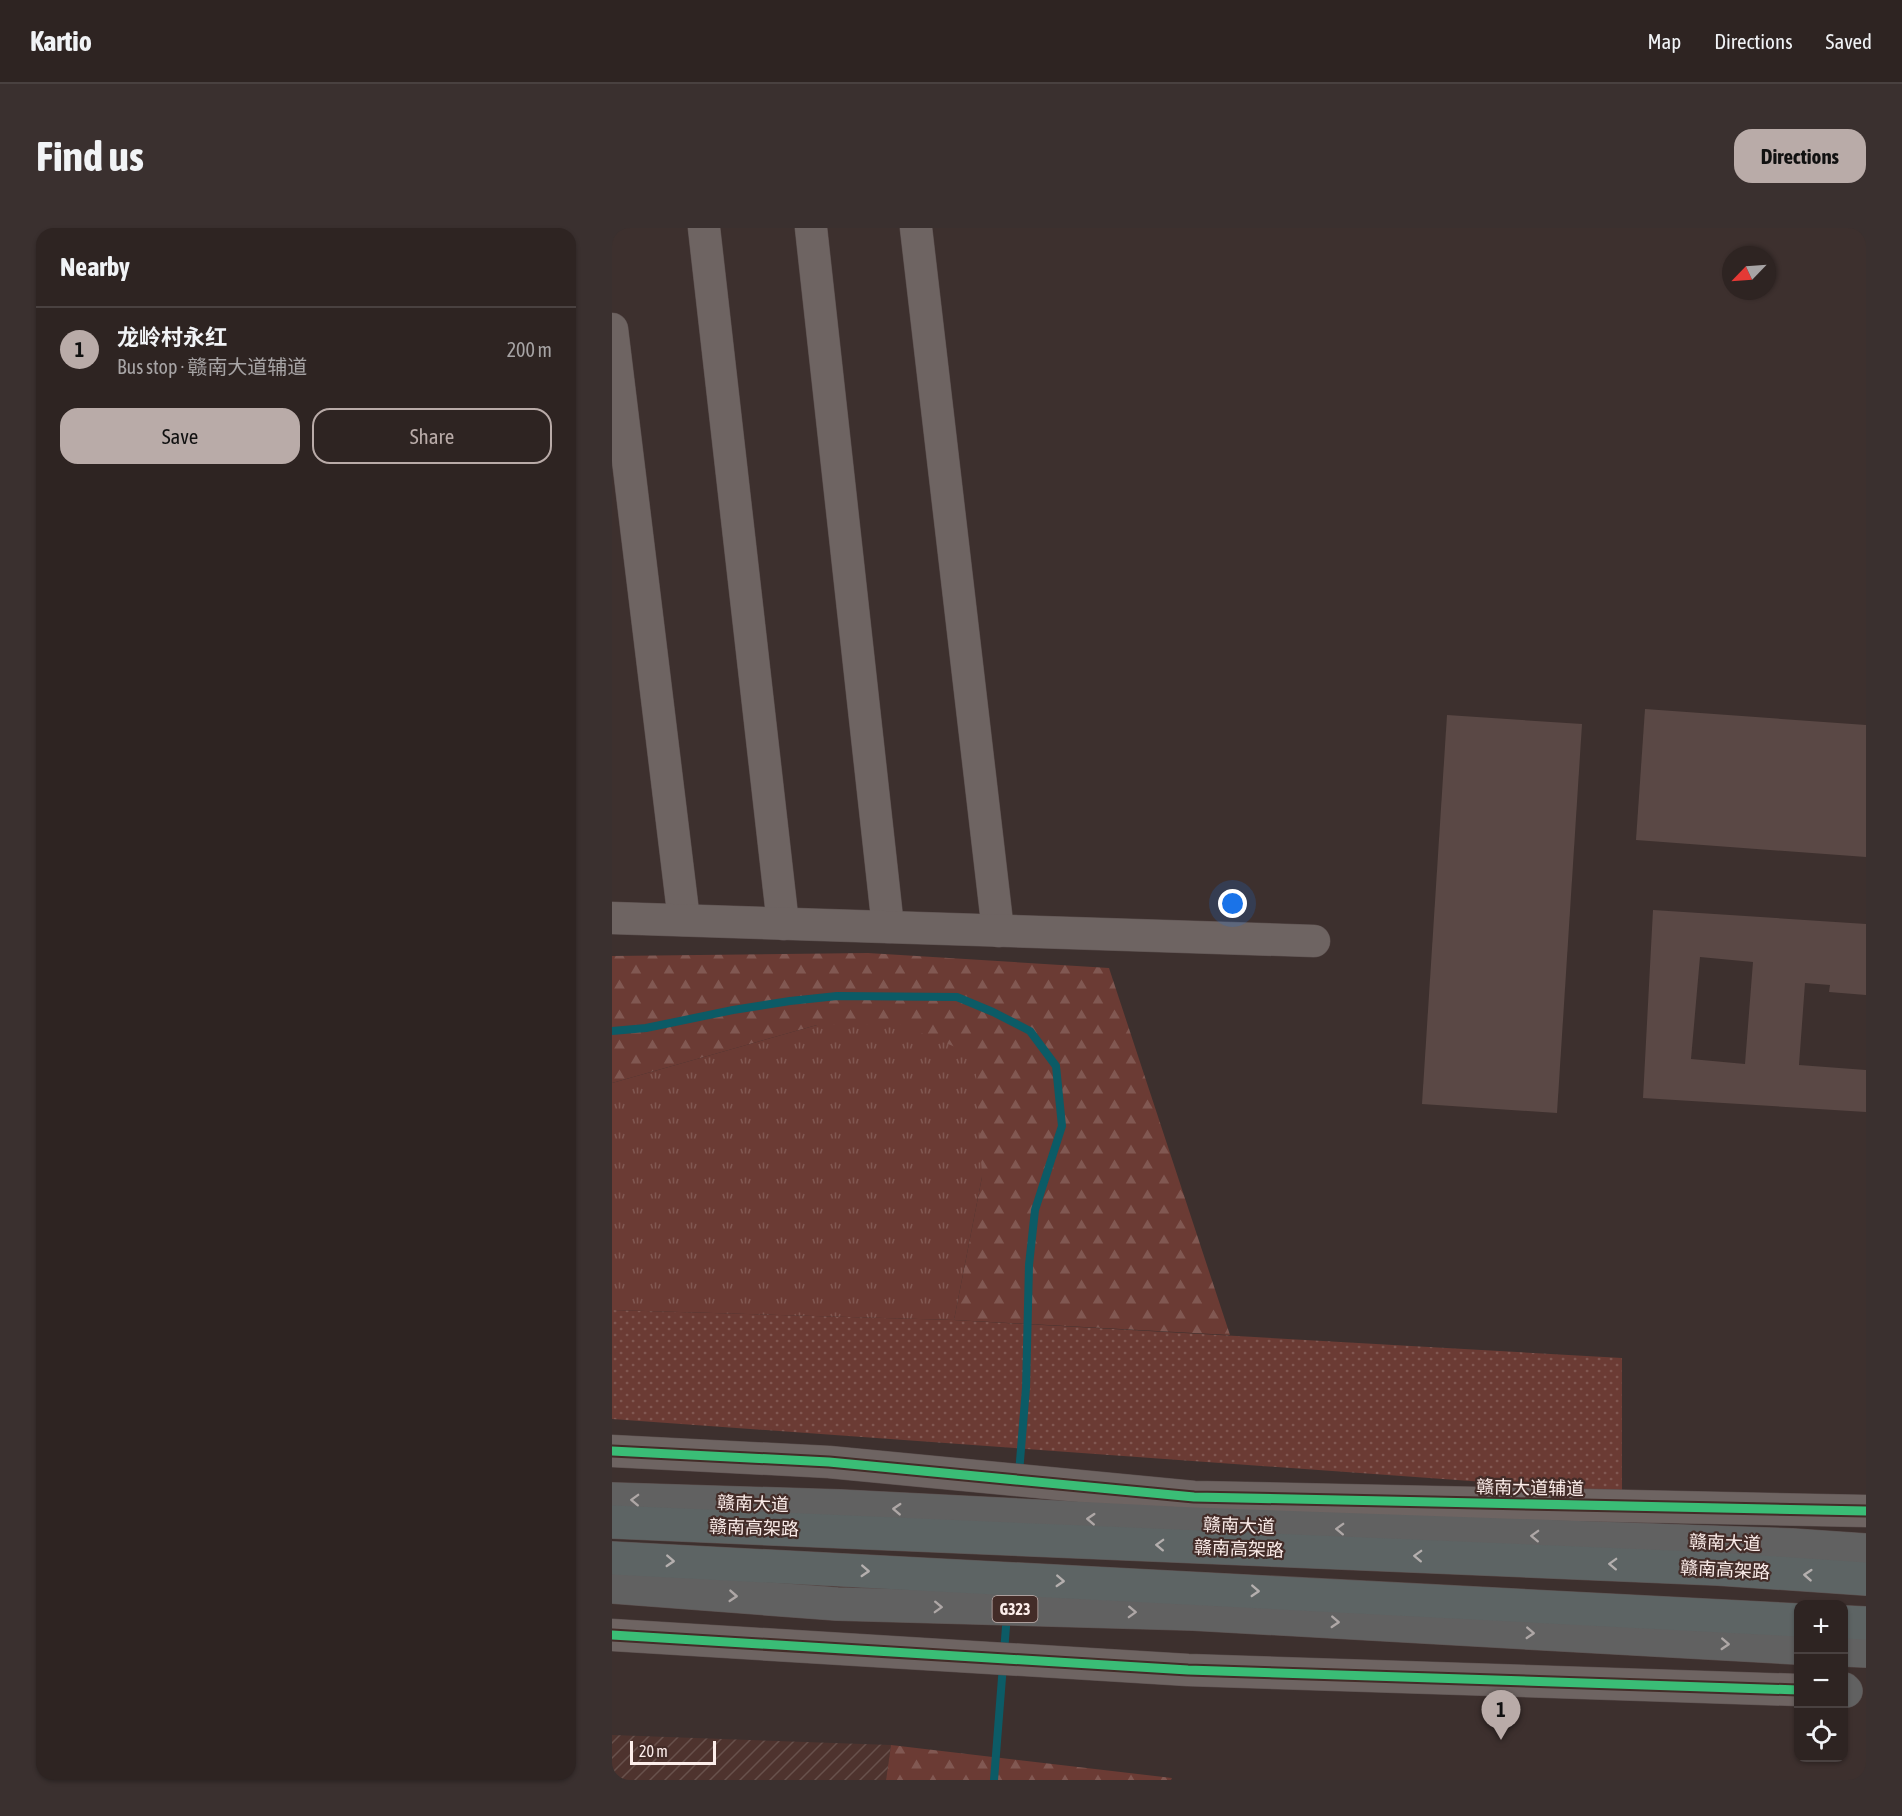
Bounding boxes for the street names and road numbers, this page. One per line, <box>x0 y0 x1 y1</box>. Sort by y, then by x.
street label: 赣南大道辅道 <box>1476 1476 1584 1499</box>
street label: 赣南大道 <box>717 1492 789 1515</box>
street label: 赣南大道 <box>1203 1514 1275 1537</box>
street label: 赣南高架路 <box>709 1515 799 1540</box>
street label: 赣南大道 <box>1689 1531 1761 1554</box>
street label: 赣南高架路 <box>1194 1536 1284 1561</box>
street label: 赣南高架路 <box>1680 1557 1771 1582</box>
road number: G323 <box>992 1596 1038 1622</box>

